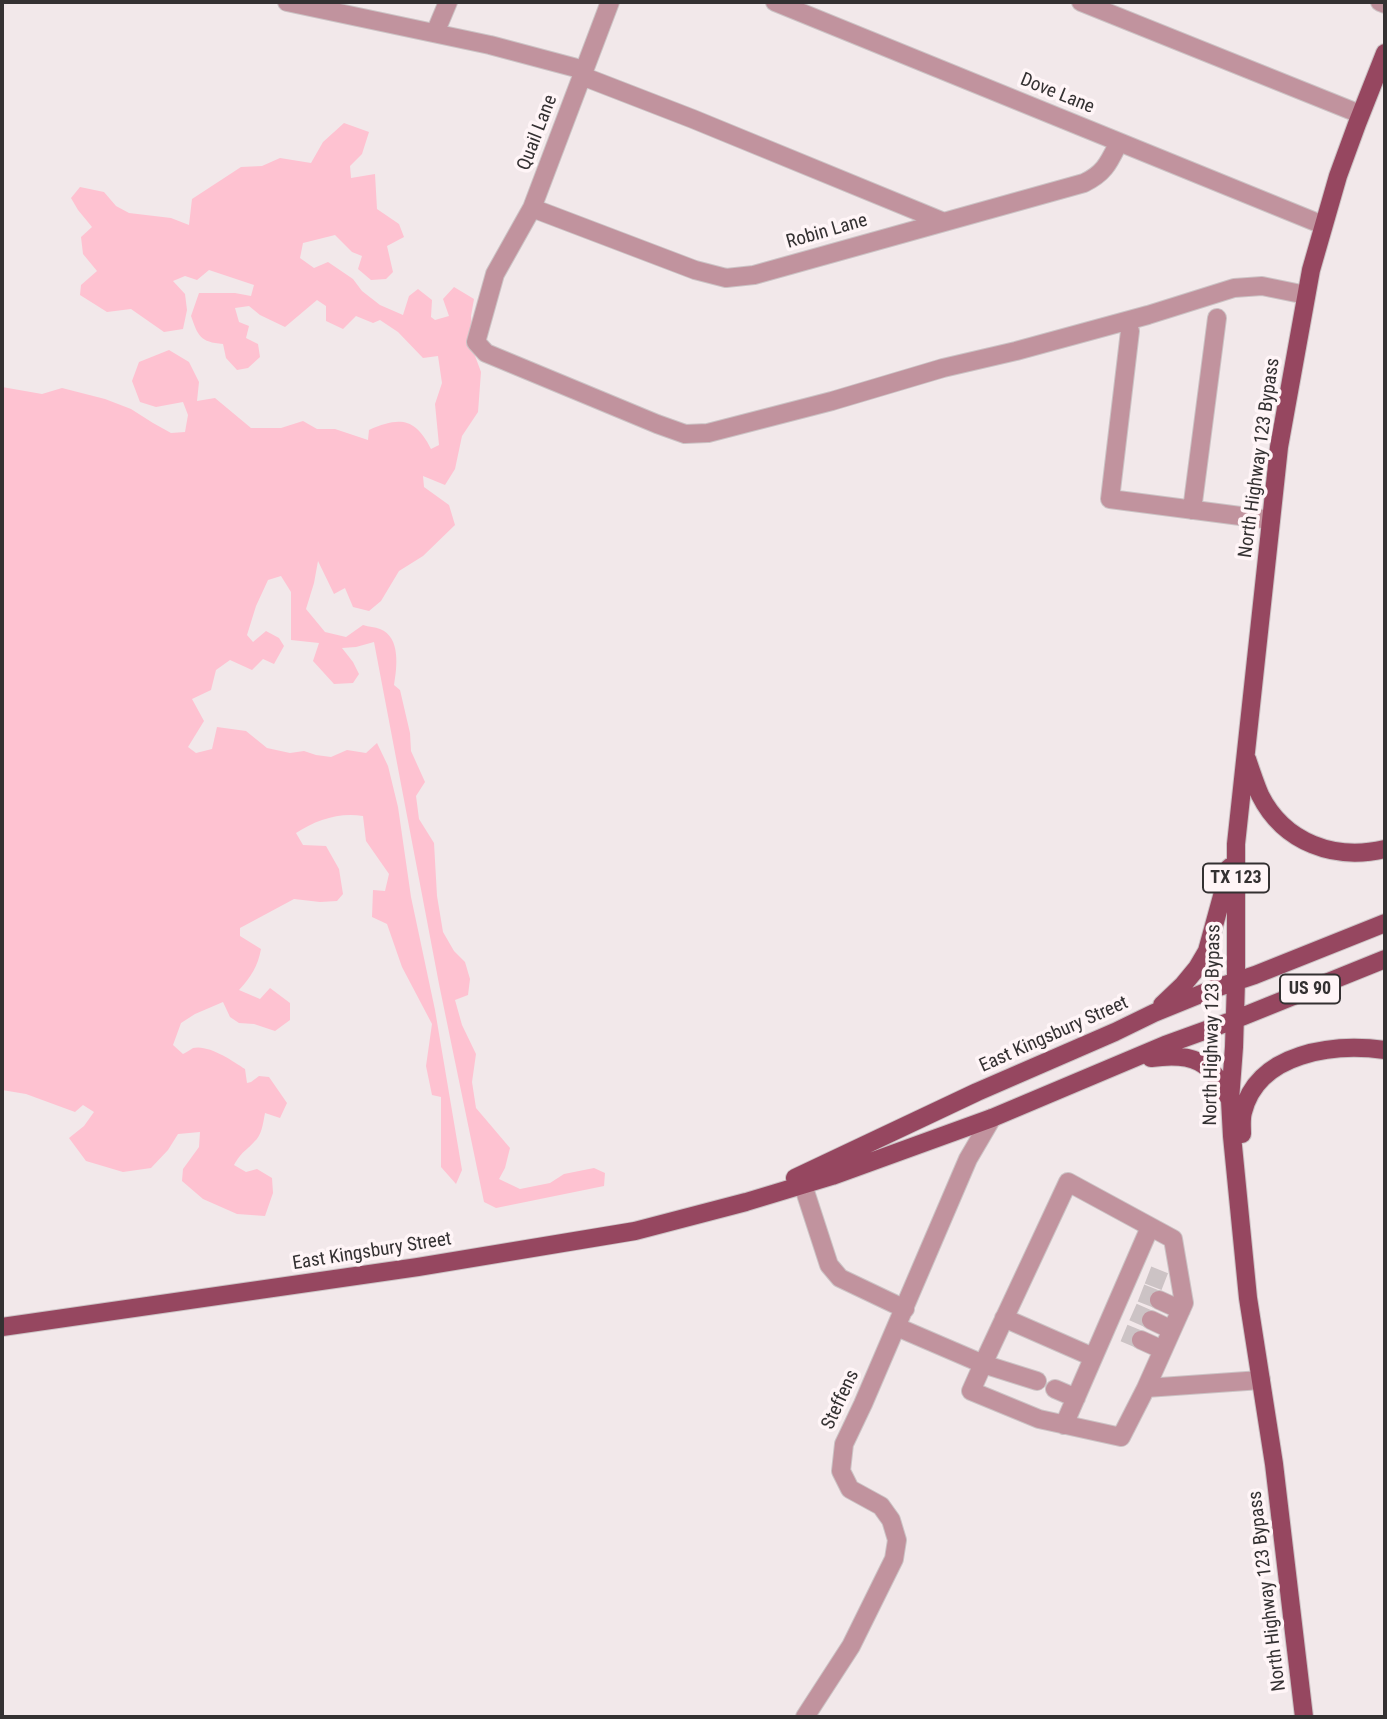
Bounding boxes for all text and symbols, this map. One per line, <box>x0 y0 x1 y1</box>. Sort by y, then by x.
street label: Dove Lane <box>1017 69 1097 119</box>
street label: Quail Lane <box>513 92 563 174</box>
street label: Robin Lane <box>784 210 870 254</box>
street label: North Highway 123 Bypass <box>1235 357 1285 559</box>
road number: TX 123 <box>1203 864 1269 892</box>
street label: North Highway 123 Bypass <box>1200 924 1226 1126</box>
road number: US 90 <box>1280 974 1340 1004</box>
street label: East Kingsbury Street <box>976 992 1132 1078</box>
street label: East Kingsbury Street <box>291 1228 453 1276</box>
street label: Steffens <box>817 1367 865 1433</box>
street label: North Highway 123 Bypass <box>1244 1490 1292 1692</box>

